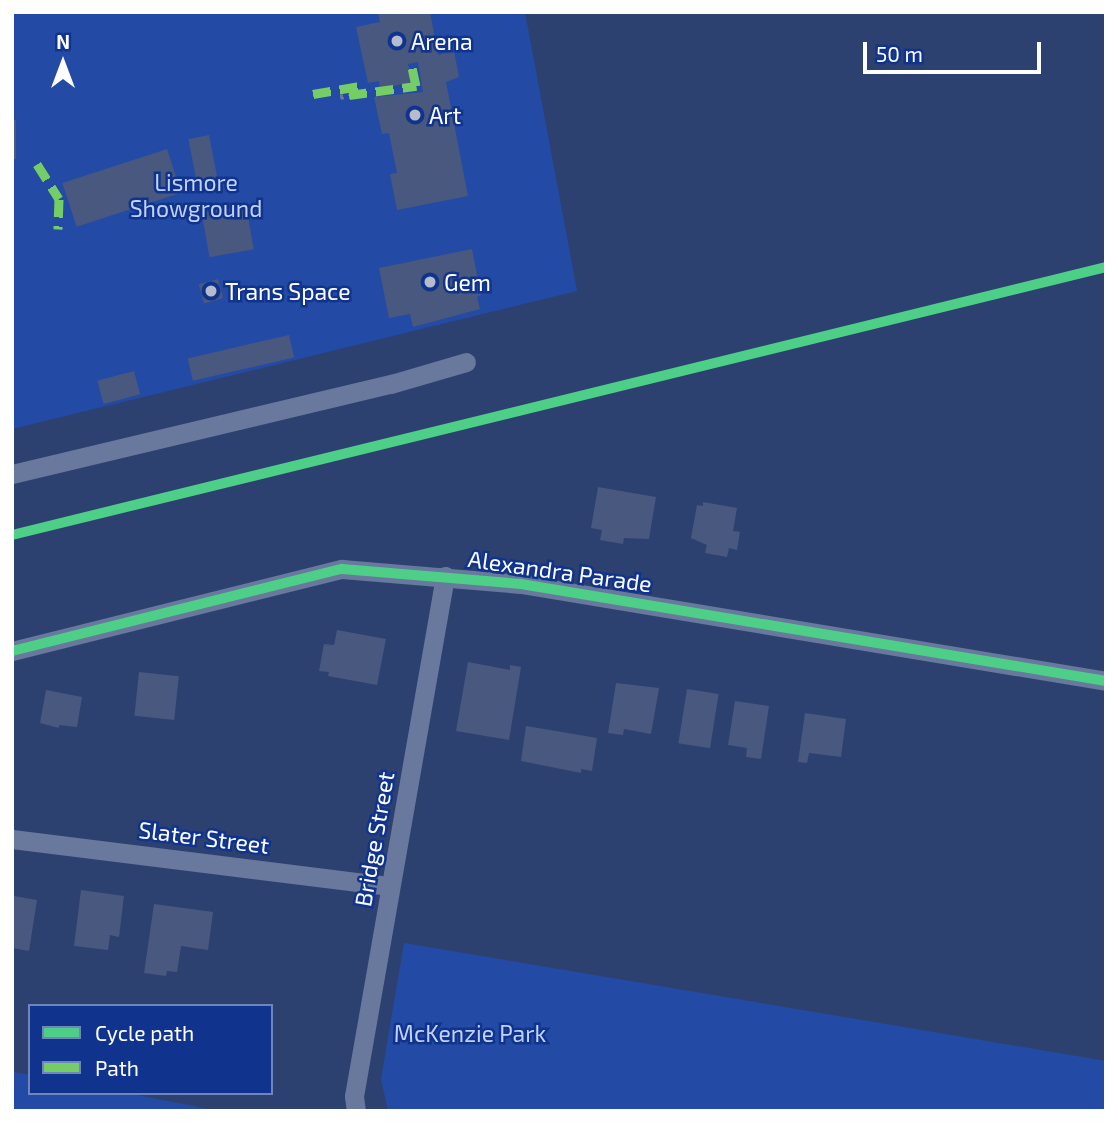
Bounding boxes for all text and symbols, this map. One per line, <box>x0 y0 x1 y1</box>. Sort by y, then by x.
place label: Arena <box>411 27 473 55</box>
north arrow <box>28 28 98 98</box>
scale bar <box>866 28 1044 72</box>
text: N <box>56 30 70 53</box>
marker: Arena <box>389 33 405 49</box>
text: 50 m <box>876 41 923 66</box>
place label: Art <box>429 101 461 129</box>
marker: Art <box>407 107 423 123</box>
park label: Lismore Showground <box>130 168 262 222</box>
place label: Gem <box>444 268 491 296</box>
marker: Gem <box>422 274 438 290</box>
place label: Trans Space <box>225 277 351 305</box>
marker: Trans Space <box>203 283 219 299</box>
street label: Alexandra Parade <box>466 544 654 598</box>
street label: Bridge Street <box>349 769 399 909</box>
street label: Slater Street <box>137 815 271 859</box>
legend <box>28 1004 273 1095</box>
park label: McKenzie Park <box>394 1019 546 1047</box>
text: Cycle path <box>95 1020 194 1045</box>
text: Path <box>95 1055 139 1080</box>

